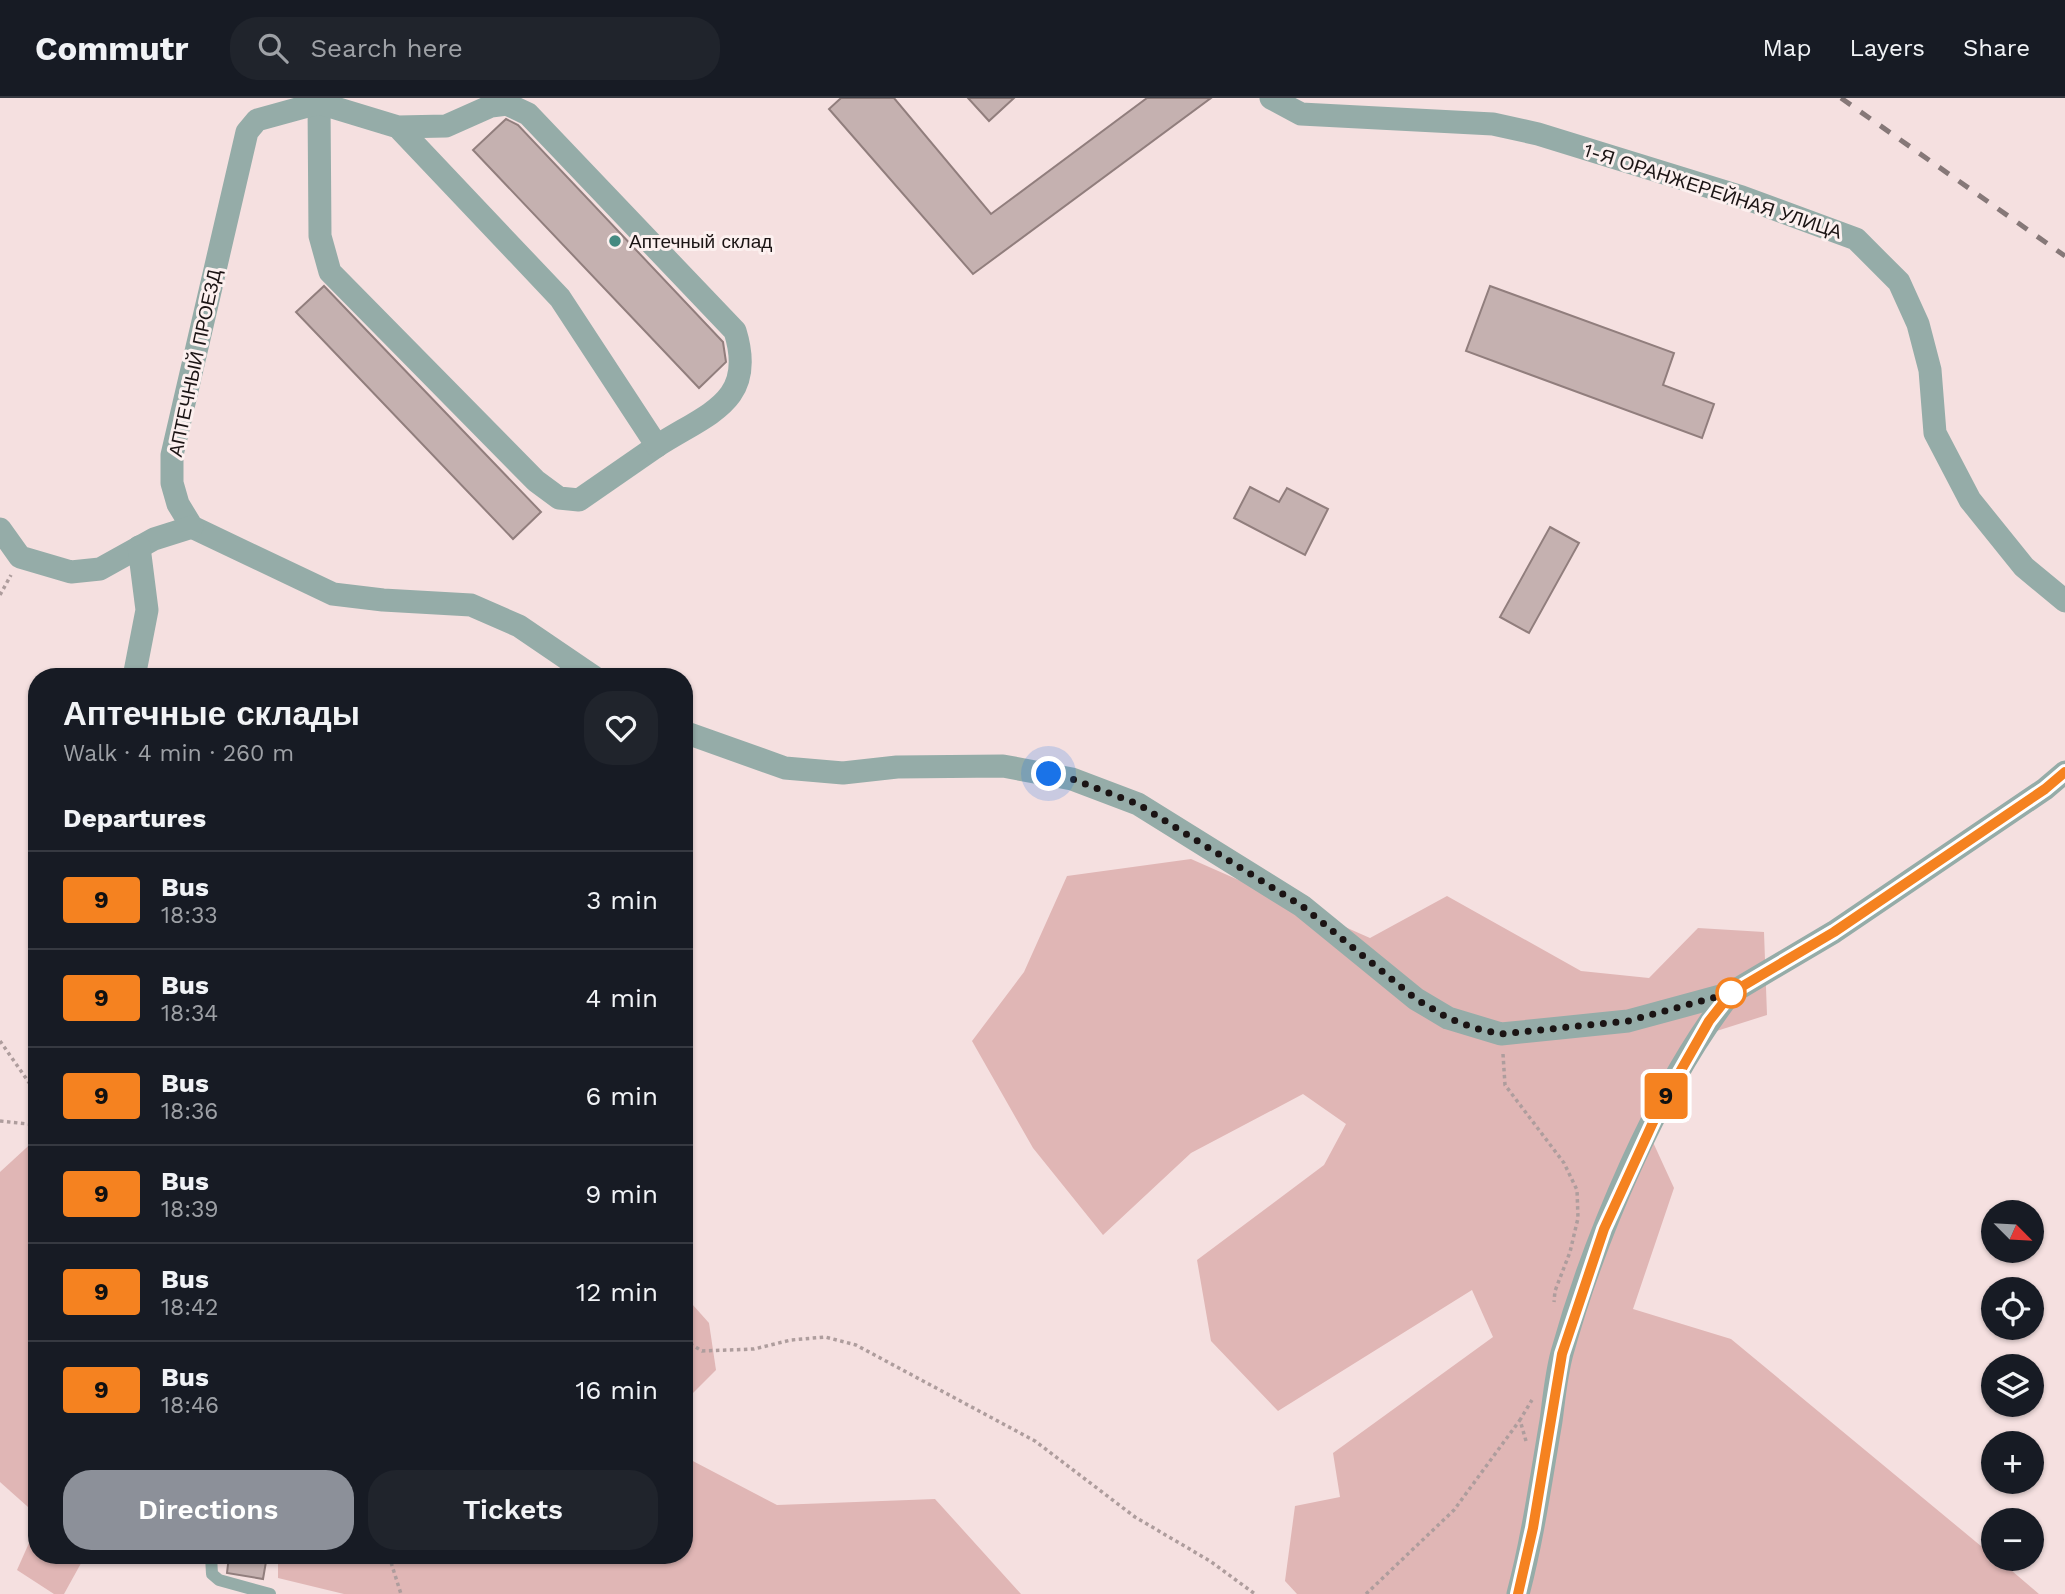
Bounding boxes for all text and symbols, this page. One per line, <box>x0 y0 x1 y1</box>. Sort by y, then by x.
search box <box>230 17 720 80</box>
text: Commutr <box>35 29 188 68</box>
icon: search <box>254 29 292 67</box>
text: Search here <box>310 33 463 63</box>
text: Map <box>1763 34 1811 62</box>
text: Layers <box>1849 34 1925 62</box>
text: Share <box>1963 34 2030 62</box>
street label: 1-Я ОРАНЖЕРЕЙНАЯ УЛИЦА <box>1581 138 1845 244</box>
place label: Аптечный склад <box>629 230 772 253</box>
marker: Аптечный склад <box>607 233 623 249</box>
street label: АПТЕЧНЫЙ ПРОЕЗД <box>164 267 226 459</box>
button: heart <box>584 691 658 765</box>
text: Аптечные склады <box>63 694 360 733</box>
text: Walk · 4 min · 260 m <box>63 740 294 767</box>
your location <box>1031 756 1066 791</box>
text: Departures <box>63 803 206 833</box>
text: Bus <box>161 872 209 902</box>
text: 3 min <box>586 885 658 915</box>
text: 9 <box>94 886 109 914</box>
text: 18:33 <box>161 902 218 929</box>
text: Bus <box>161 970 209 1000</box>
unlabelled marker <box>1716 978 1746 1008</box>
text: 4 min <box>585 983 658 1013</box>
text: 9 <box>94 984 109 1012</box>
text: 18:34 <box>161 1000 218 1027</box>
text: Bus <box>161 1068 209 1098</box>
line badge: 9 <box>1643 1073 1689 1119</box>
text: 6 min <box>586 1081 658 1111</box>
text: 9 <box>94 1082 109 1110</box>
text: 9 <box>1659 1082 1673 1110</box>
text: 18:36 <box>161 1098 218 1125</box>
text: Bus <box>161 1166 209 1196</box>
text: 9 min <box>585 1179 658 1209</box>
text: 9 <box>94 1180 109 1208</box>
text: 18:39 <box>161 1196 219 1223</box>
north arrow <box>1981 1200 2044 1264</box>
map controls <box>1981 1200 2044 1571</box>
text: Bus <box>161 1264 209 1294</box>
text: 12 min <box>576 1277 658 1307</box>
button: locate <box>1981 1277 2044 1340</box>
text: 9 <box>94 1278 109 1306</box>
text: 18:42 <box>161 1294 218 1321</box>
button: layers <box>1981 1354 2044 1417</box>
text: Bus <box>161 1362 209 1392</box>
text: 16 min <box>575 1375 658 1405</box>
text: 9 <box>94 1376 109 1404</box>
text: 18:46 <box>161 1392 219 1419</box>
button: + <box>1981 1431 2044 1494</box>
button: Directions <box>63 1470 354 1550</box>
button: Tickets <box>368 1470 658 1550</box>
button: − <box>1981 1508 2044 1571</box>

